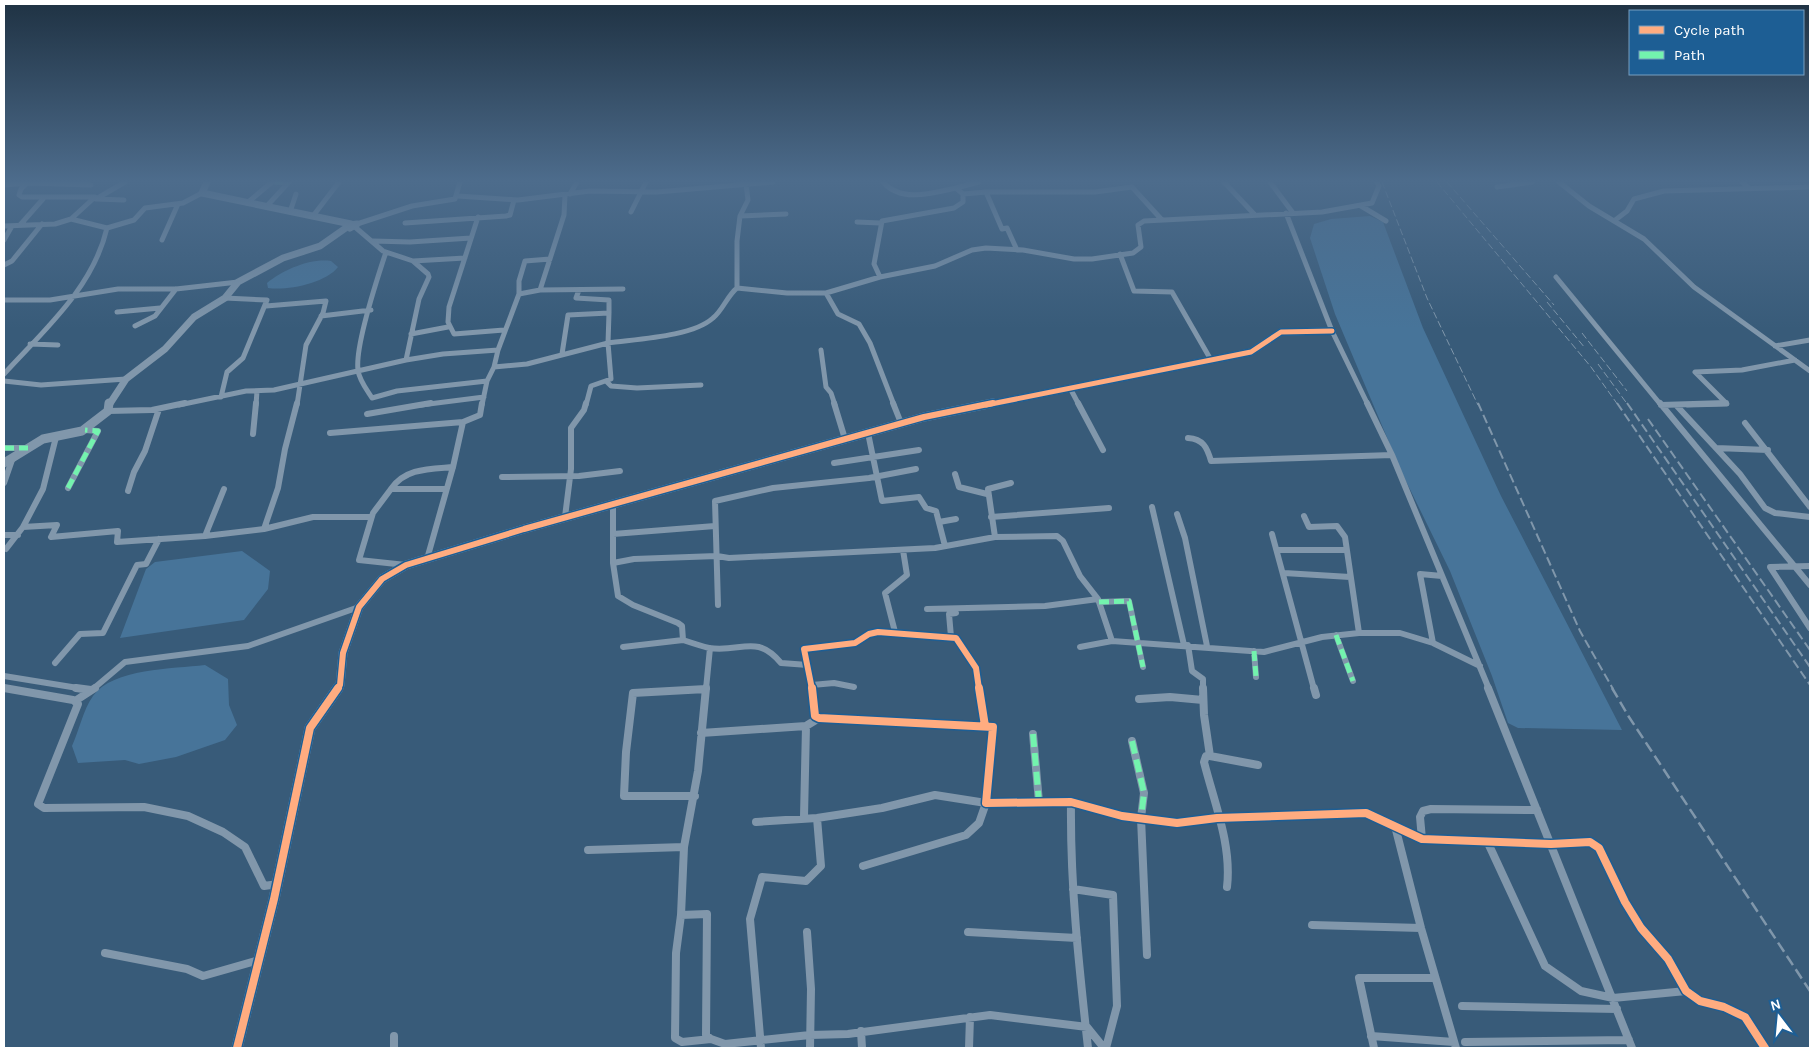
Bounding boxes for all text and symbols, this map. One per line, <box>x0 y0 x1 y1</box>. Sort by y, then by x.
legend <box>1629 10 1804 75</box>
text: Cycle path <box>1674 21 1745 39</box>
text: Path <box>1674 46 1705 64</box>
north arrow <box>1754 992 1804 1042</box>
text: N <box>1768 995 1783 1015</box>

